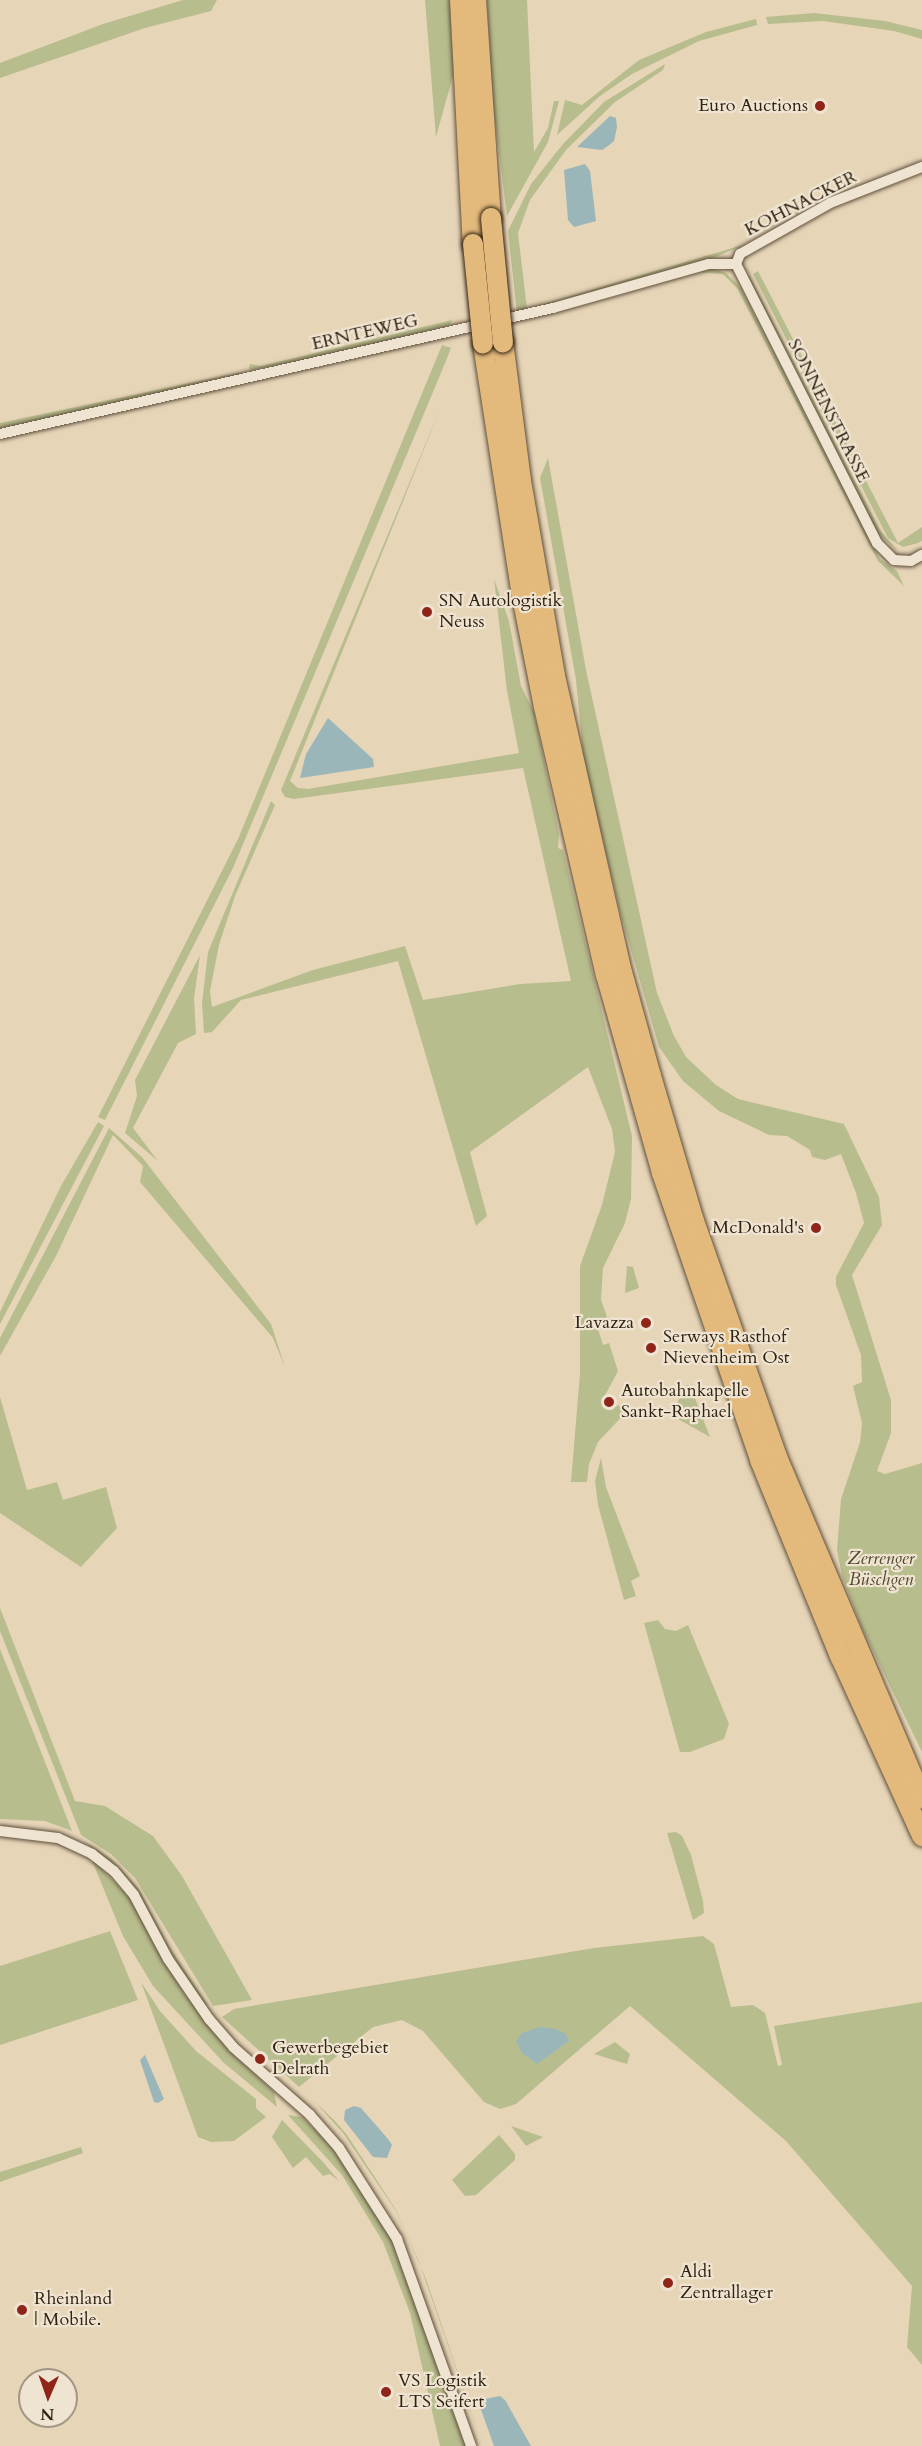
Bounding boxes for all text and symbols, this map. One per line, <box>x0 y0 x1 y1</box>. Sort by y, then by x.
place label: Euro Auctions <box>698 95 808 117</box>
marker: Euro Auctions <box>813 99 827 113</box>
street label: KOHNACKER <box>741 166 861 242</box>
street label: ERNTEWEG <box>310 310 420 356</box>
street label: SONNENSTRASSE <box>782 336 874 486</box>
place label: SN Autologistik Neuss <box>439 591 562 634</box>
marker: SN Autologistik Neuss <box>420 605 434 619</box>
place label: McDonald's <box>712 1217 804 1239</box>
marker: McDonald's <box>809 1221 823 1235</box>
place label: Lavazza <box>575 1312 634 1334</box>
marker: Lavazza <box>639 1316 653 1330</box>
place label: Serways Rasthof Nievenheim Ost <box>663 1327 790 1370</box>
marker: Serways Rasthof Nievenheim Ost <box>644 1341 658 1355</box>
place label: Autobahnkapelle Sankt-Raphael <box>621 1381 749 1424</box>
marker: Autobahnkapelle Sankt-Raphael <box>602 1395 616 1409</box>
park label: Zerrenger Büschgen <box>847 1549 915 1592</box>
place label: Gewerbegebiet Delrath <box>272 2038 388 2080</box>
marker: Gewerbegebiet Delrath <box>253 2052 267 2066</box>
place label: Aldi Zentrallager <box>680 2262 773 2304</box>
marker: Aldi Zentrallager <box>661 2276 675 2290</box>
place label: Rheinland | Mobile. <box>34 2289 112 2332</box>
marker: Rheinland | Mobile. <box>15 2303 29 2317</box>
north arrow <box>18 2368 78 2428</box>
place label: VS Logistik LTS Seifert <box>398 2371 487 2414</box>
marker: VS Logistik LTS Seifert <box>379 2385 393 2399</box>
text: N <box>40 2403 55 2425</box>

